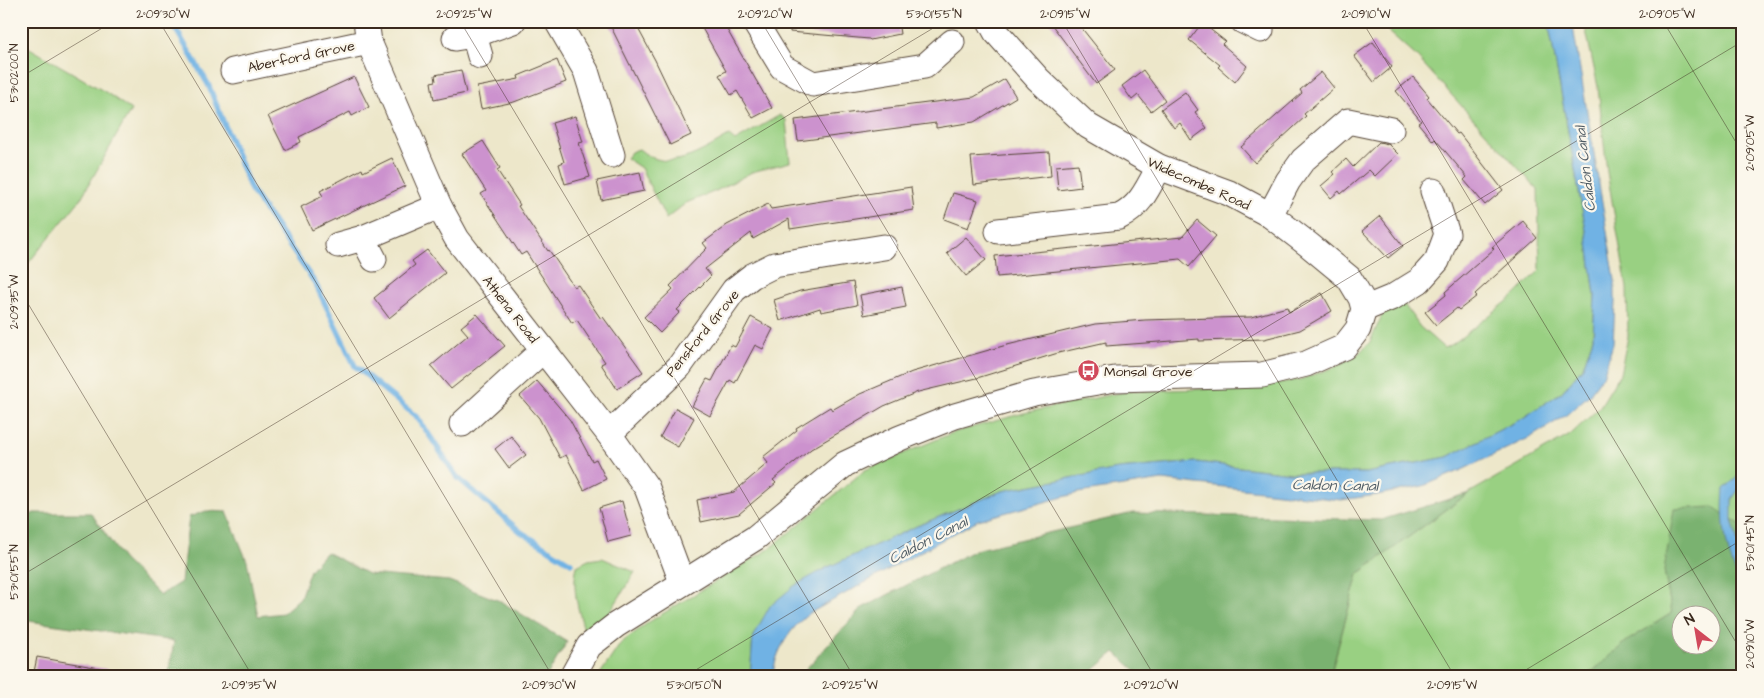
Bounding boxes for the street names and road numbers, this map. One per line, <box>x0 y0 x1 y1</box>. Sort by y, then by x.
street label: Aberford Grove <box>246 36 357 78</box>
street label: Widecombe Road <box>1144 152 1253 216</box>
street label: Athena Road <box>477 272 543 348</box>
street label: Pensford Grove <box>661 285 745 382</box>

